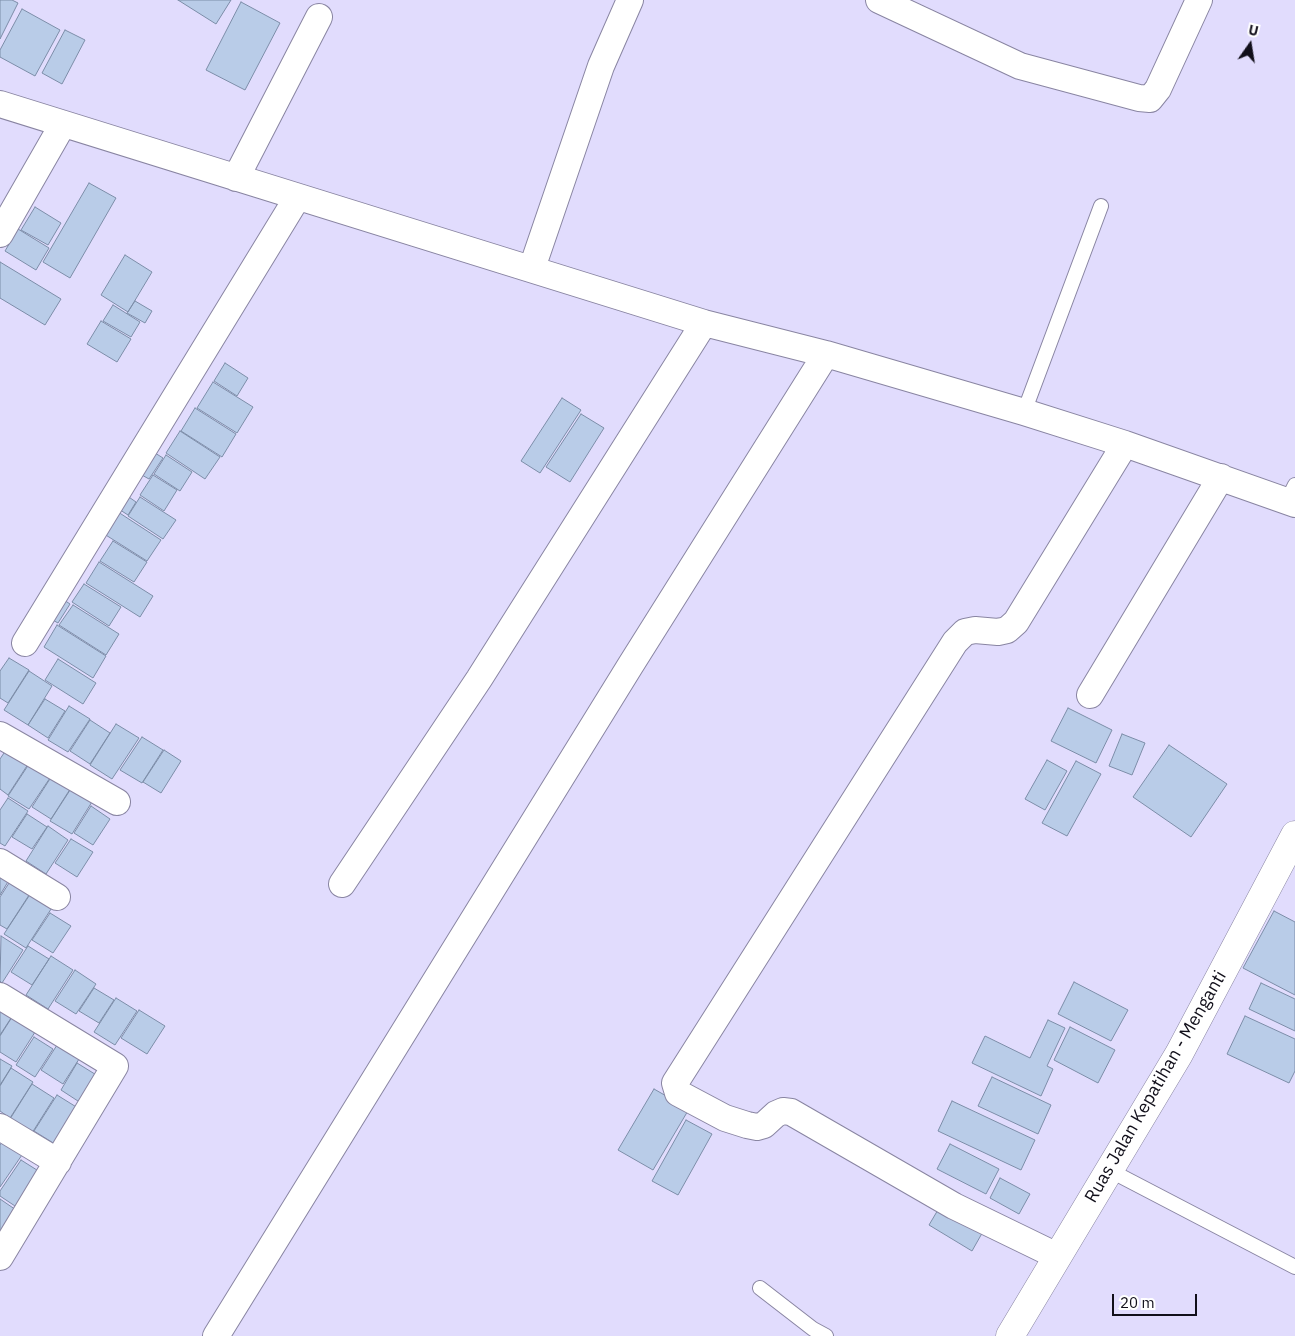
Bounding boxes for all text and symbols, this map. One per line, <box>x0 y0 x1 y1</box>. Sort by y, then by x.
north arrow <box>1225 20 1275 70</box>
text: U <box>1247 21 1260 40</box>
street label: Ruas Jalan Kepatihan - Menganti <box>1081 967 1231 1207</box>
scale bar <box>1115 1284 1200 1316</box>
text: 20 m <box>1120 1293 1155 1312</box>

